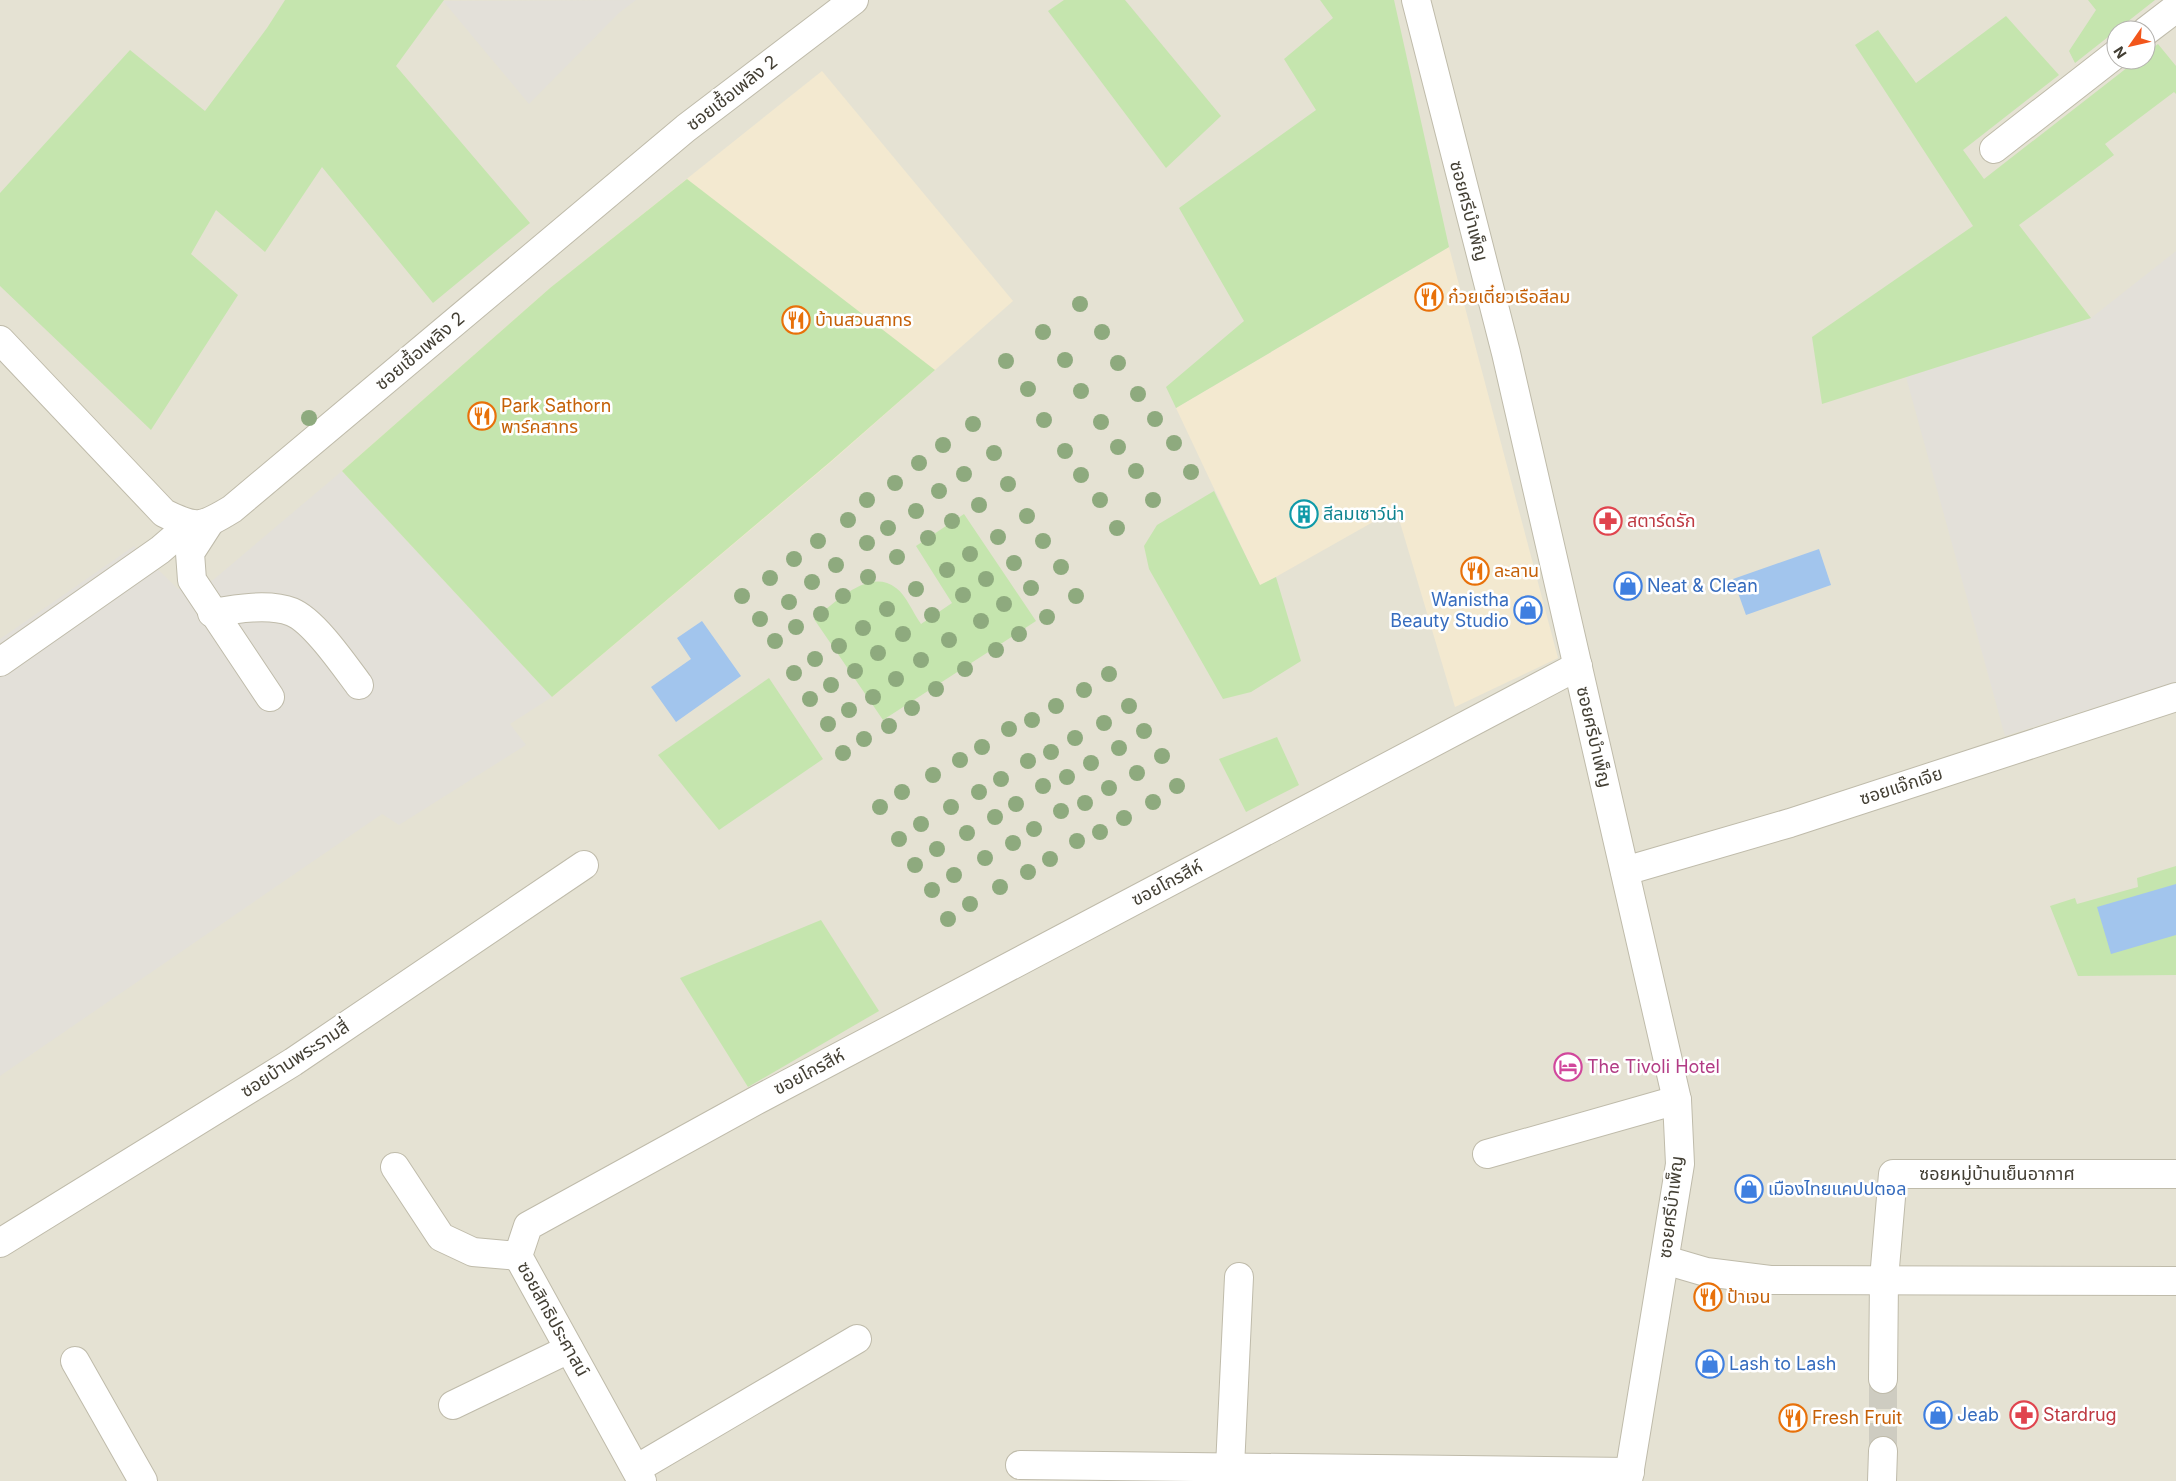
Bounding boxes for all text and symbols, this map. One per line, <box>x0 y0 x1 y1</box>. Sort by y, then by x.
north arrow <box>2106 20 2156 70</box>
text: N <box>2110 43 2130 62</box>
street label: ซอยเชื้อเพลิง 2 <box>681 49 781 135</box>
street label: ซอยศรีบำเพ็ญ <box>1446 158 1493 263</box>
restaurant icon: ก๋วยเตี๋ยวเรือสีลม <box>1414 282 1444 312</box>
place label: ก๋วยเตี๋ยวเรือสีลม <box>1448 284 1570 307</box>
restaurant icon: บ้านสวนสาทร <box>781 305 811 335</box>
street label: ซอยเชื้อเพลิง 2 <box>370 306 468 394</box>
place label: บ้านสวนสาทร <box>815 309 912 330</box>
place label: Park Sathorn พาร์คสาทร <box>501 395 611 437</box>
restaurant icon: Park Sathorn พาร์คสาทร <box>467 401 497 431</box>
building icon: สีลมเซาว์น่า <box>1289 499 1319 529</box>
place label: สีลมเซาว์น่า <box>1323 503 1404 524</box>
pharmacy icon: สตาร์ดรัก <box>1593 506 1623 536</box>
place label: สตาร์ดรัก <box>1627 510 1696 531</box>
restaurant icon: ละลาน <box>1460 556 1490 586</box>
place label: ละลาน <box>1494 560 1539 581</box>
shop icon: Neat & Clean <box>1613 571 1643 601</box>
place label: Neat & Clean <box>1647 575 1758 596</box>
place label: Wanistha Beauty Studio <box>1390 589 1509 631</box>
shop icon: Wanistha Beauty Studio <box>1513 595 1543 625</box>
street label: ซอยศรีบำเพ็ญ <box>1573 684 1616 789</box>
street label: ซอยแจ๊กเจีย <box>1857 762 1945 809</box>
street label: ฃอยโกรสีห์ <box>1128 855 1206 910</box>
street label: ซอยบ้านพระรามสี่ <box>235 1014 353 1101</box>
street label: ฃอยโกรสีห์ <box>770 1044 848 1099</box>
hotel icon: The Tivoli Hotel <box>1553 1052 1583 1082</box>
place label: The Tivoli Hotel <box>1587 1056 1720 1077</box>
street label: ซอยศรีบำเพ็ญ <box>1654 1154 1687 1259</box>
street label: ซอยหมู่บ้านเย็นอากาศ <box>1919 1163 2075 1186</box>
shop icon: เมืองไทยแคปปตอล <box>1734 1174 1764 1204</box>
place label: เมืองไทยแคปปตอล <box>1768 1178 1906 1199</box>
street label: ซอยสิทธิประศาสน์ <box>513 1258 594 1380</box>
restaurant icon: ป้าเจน <box>1693 1282 1723 1312</box>
place label: ป้าเจน <box>1727 1286 1771 1307</box>
shop icon: Lash to Lash <box>1695 1349 1725 1379</box>
place label: Lash to Lash <box>1729 1353 1837 1374</box>
shop icon: Jeab <box>1923 1400 1953 1430</box>
pharmacy icon: Stardrug <box>2009 1400 2039 1430</box>
restaurant icon: Fresh Fruit <box>1778 1403 1808 1433</box>
place label: Jeab <box>1957 1404 1999 1425</box>
place label: Stardrug <box>2043 1404 2117 1425</box>
place label: Fresh Fruit <box>1812 1407 1902 1428</box>

